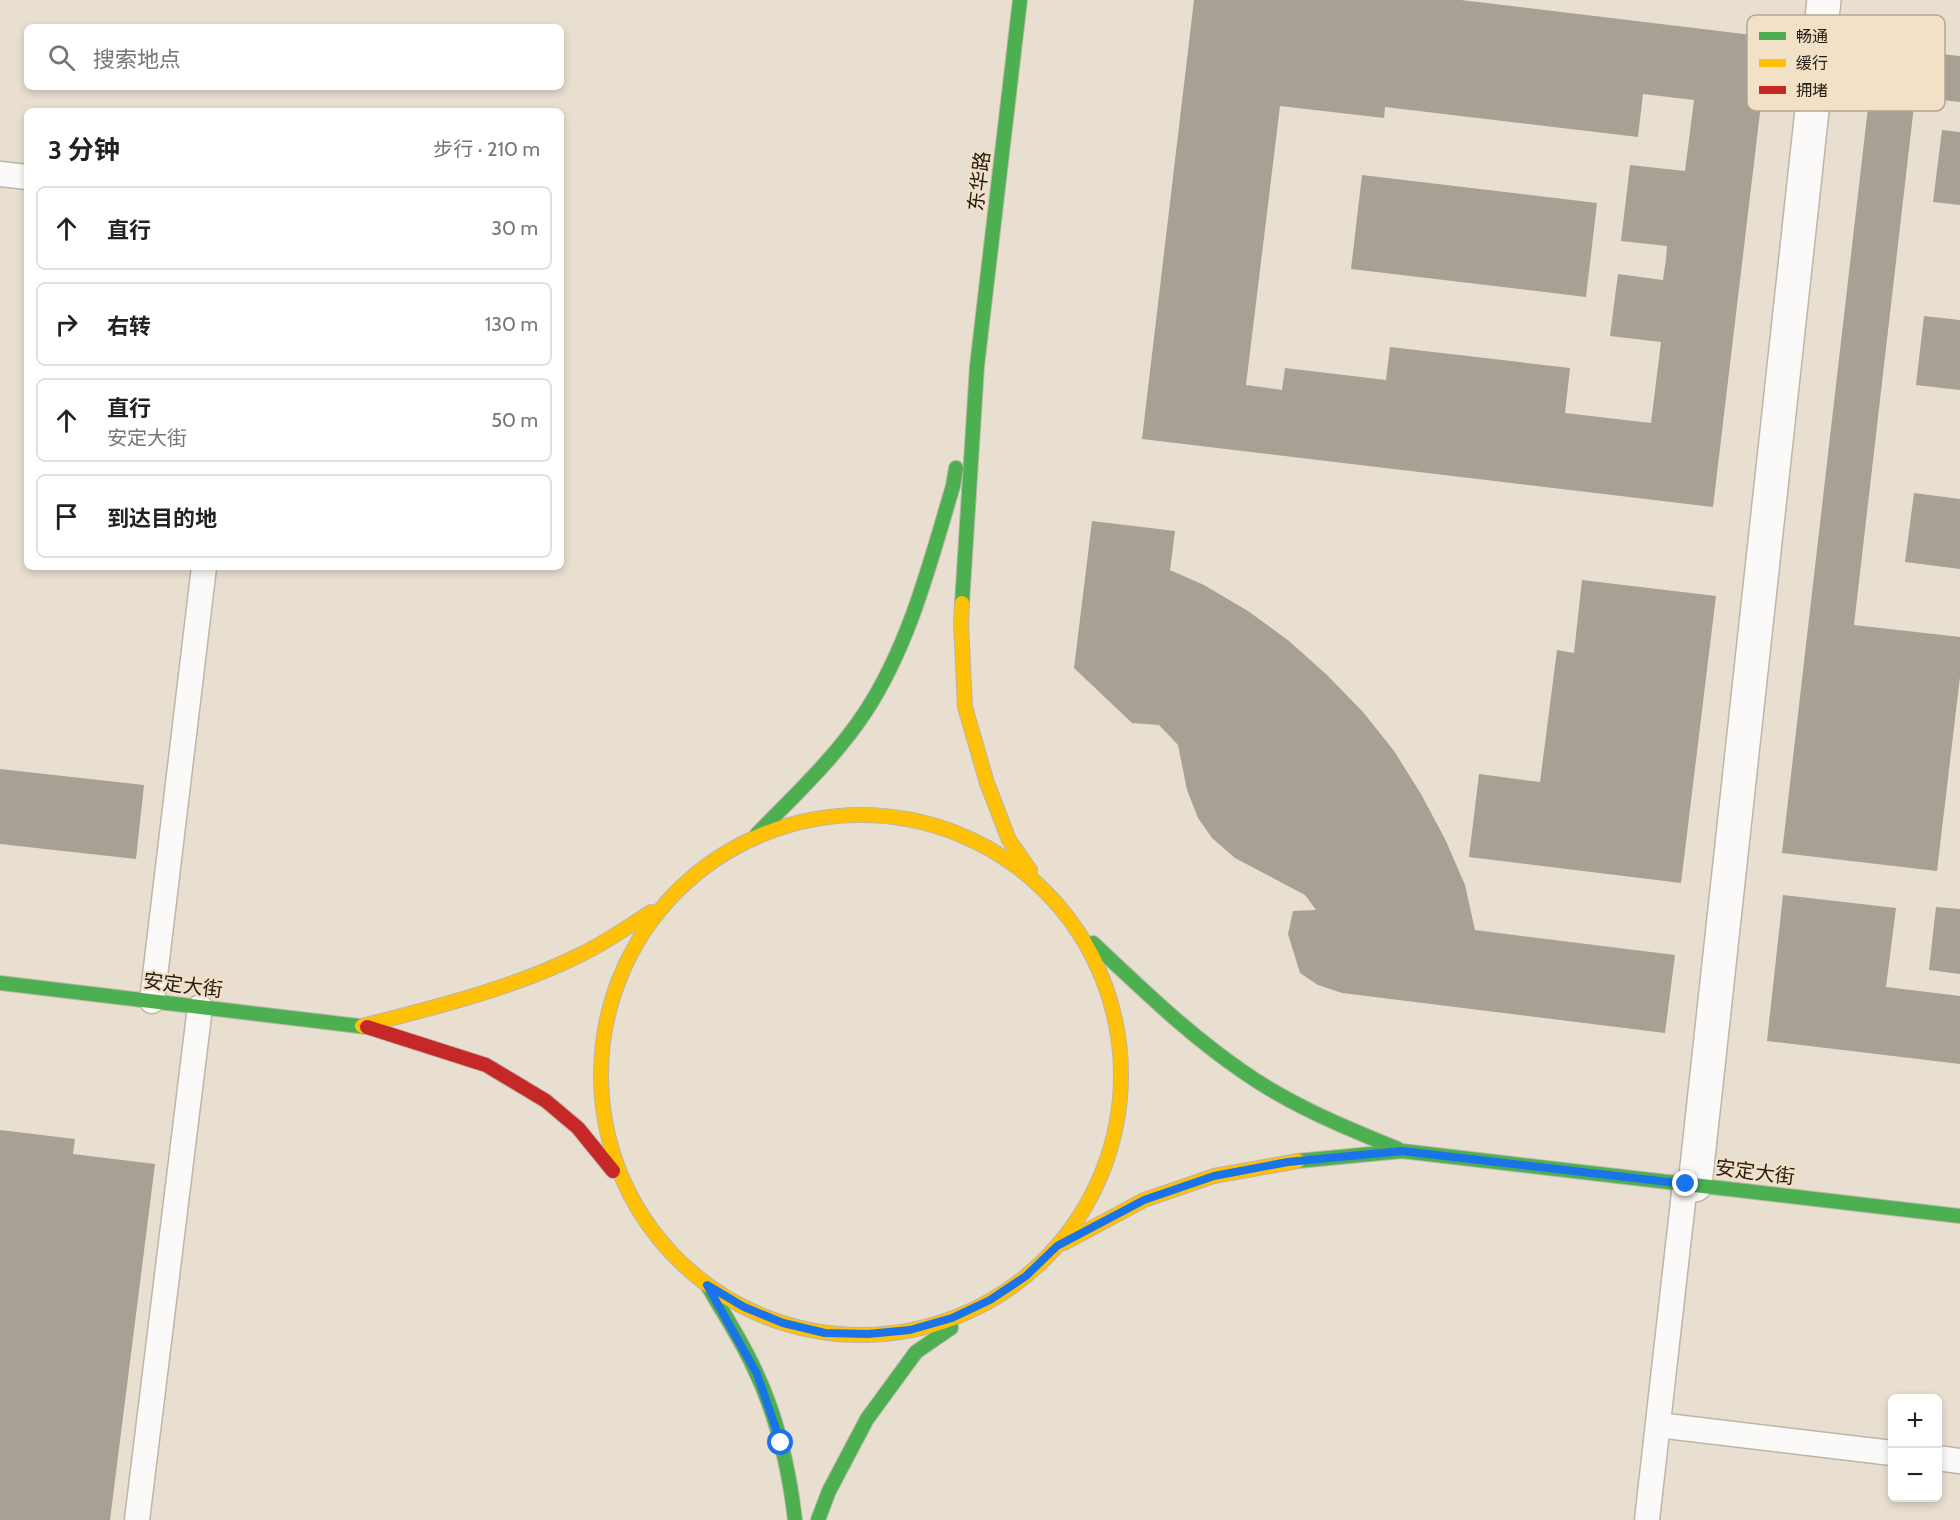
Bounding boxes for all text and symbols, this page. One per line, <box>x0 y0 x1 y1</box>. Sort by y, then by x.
legend <box>1747 15 1945 111</box>
search box <box>24 24 564 90</box>
text: 畅通 <box>1796 27 1828 46</box>
icon: search <box>45 41 78 74</box>
text: 搜索地点 <box>93 46 181 73</box>
text: 缓行 <box>1796 54 1828 73</box>
text: 拥堵 <box>1796 81 1828 100</box>
text: 3 分钟 <box>48 134 120 166</box>
text: 步行 · 210 m <box>433 137 540 161</box>
street label: 东华路 <box>963 150 995 212</box>
icon: ahead <box>50 212 83 245</box>
text: 30 m <box>491 216 538 240</box>
text: 直行 <box>107 217 151 244</box>
icon: right <box>50 308 83 341</box>
text: 130 m <box>485 312 538 336</box>
text: 右转 <box>107 313 151 340</box>
text: 直行 <box>107 395 151 422</box>
icon: ahead <box>50 404 83 437</box>
text: 50 m <box>491 408 538 432</box>
text: 安定大街 <box>107 426 187 450</box>
icon: arrive <box>50 500 83 533</box>
text: 到达目的地 <box>107 505 217 532</box>
street label: 安定大街 <box>142 968 224 1002</box>
street label: 安定大街 <box>1714 1155 1796 1189</box>
route end <box>1672 1170 1698 1196</box>
map controls <box>1888 1394 1942 1502</box>
button: + <box>1888 1394 1942 1448</box>
route start <box>767 1429 793 1455</box>
button: − <box>1888 1448 1942 1502</box>

